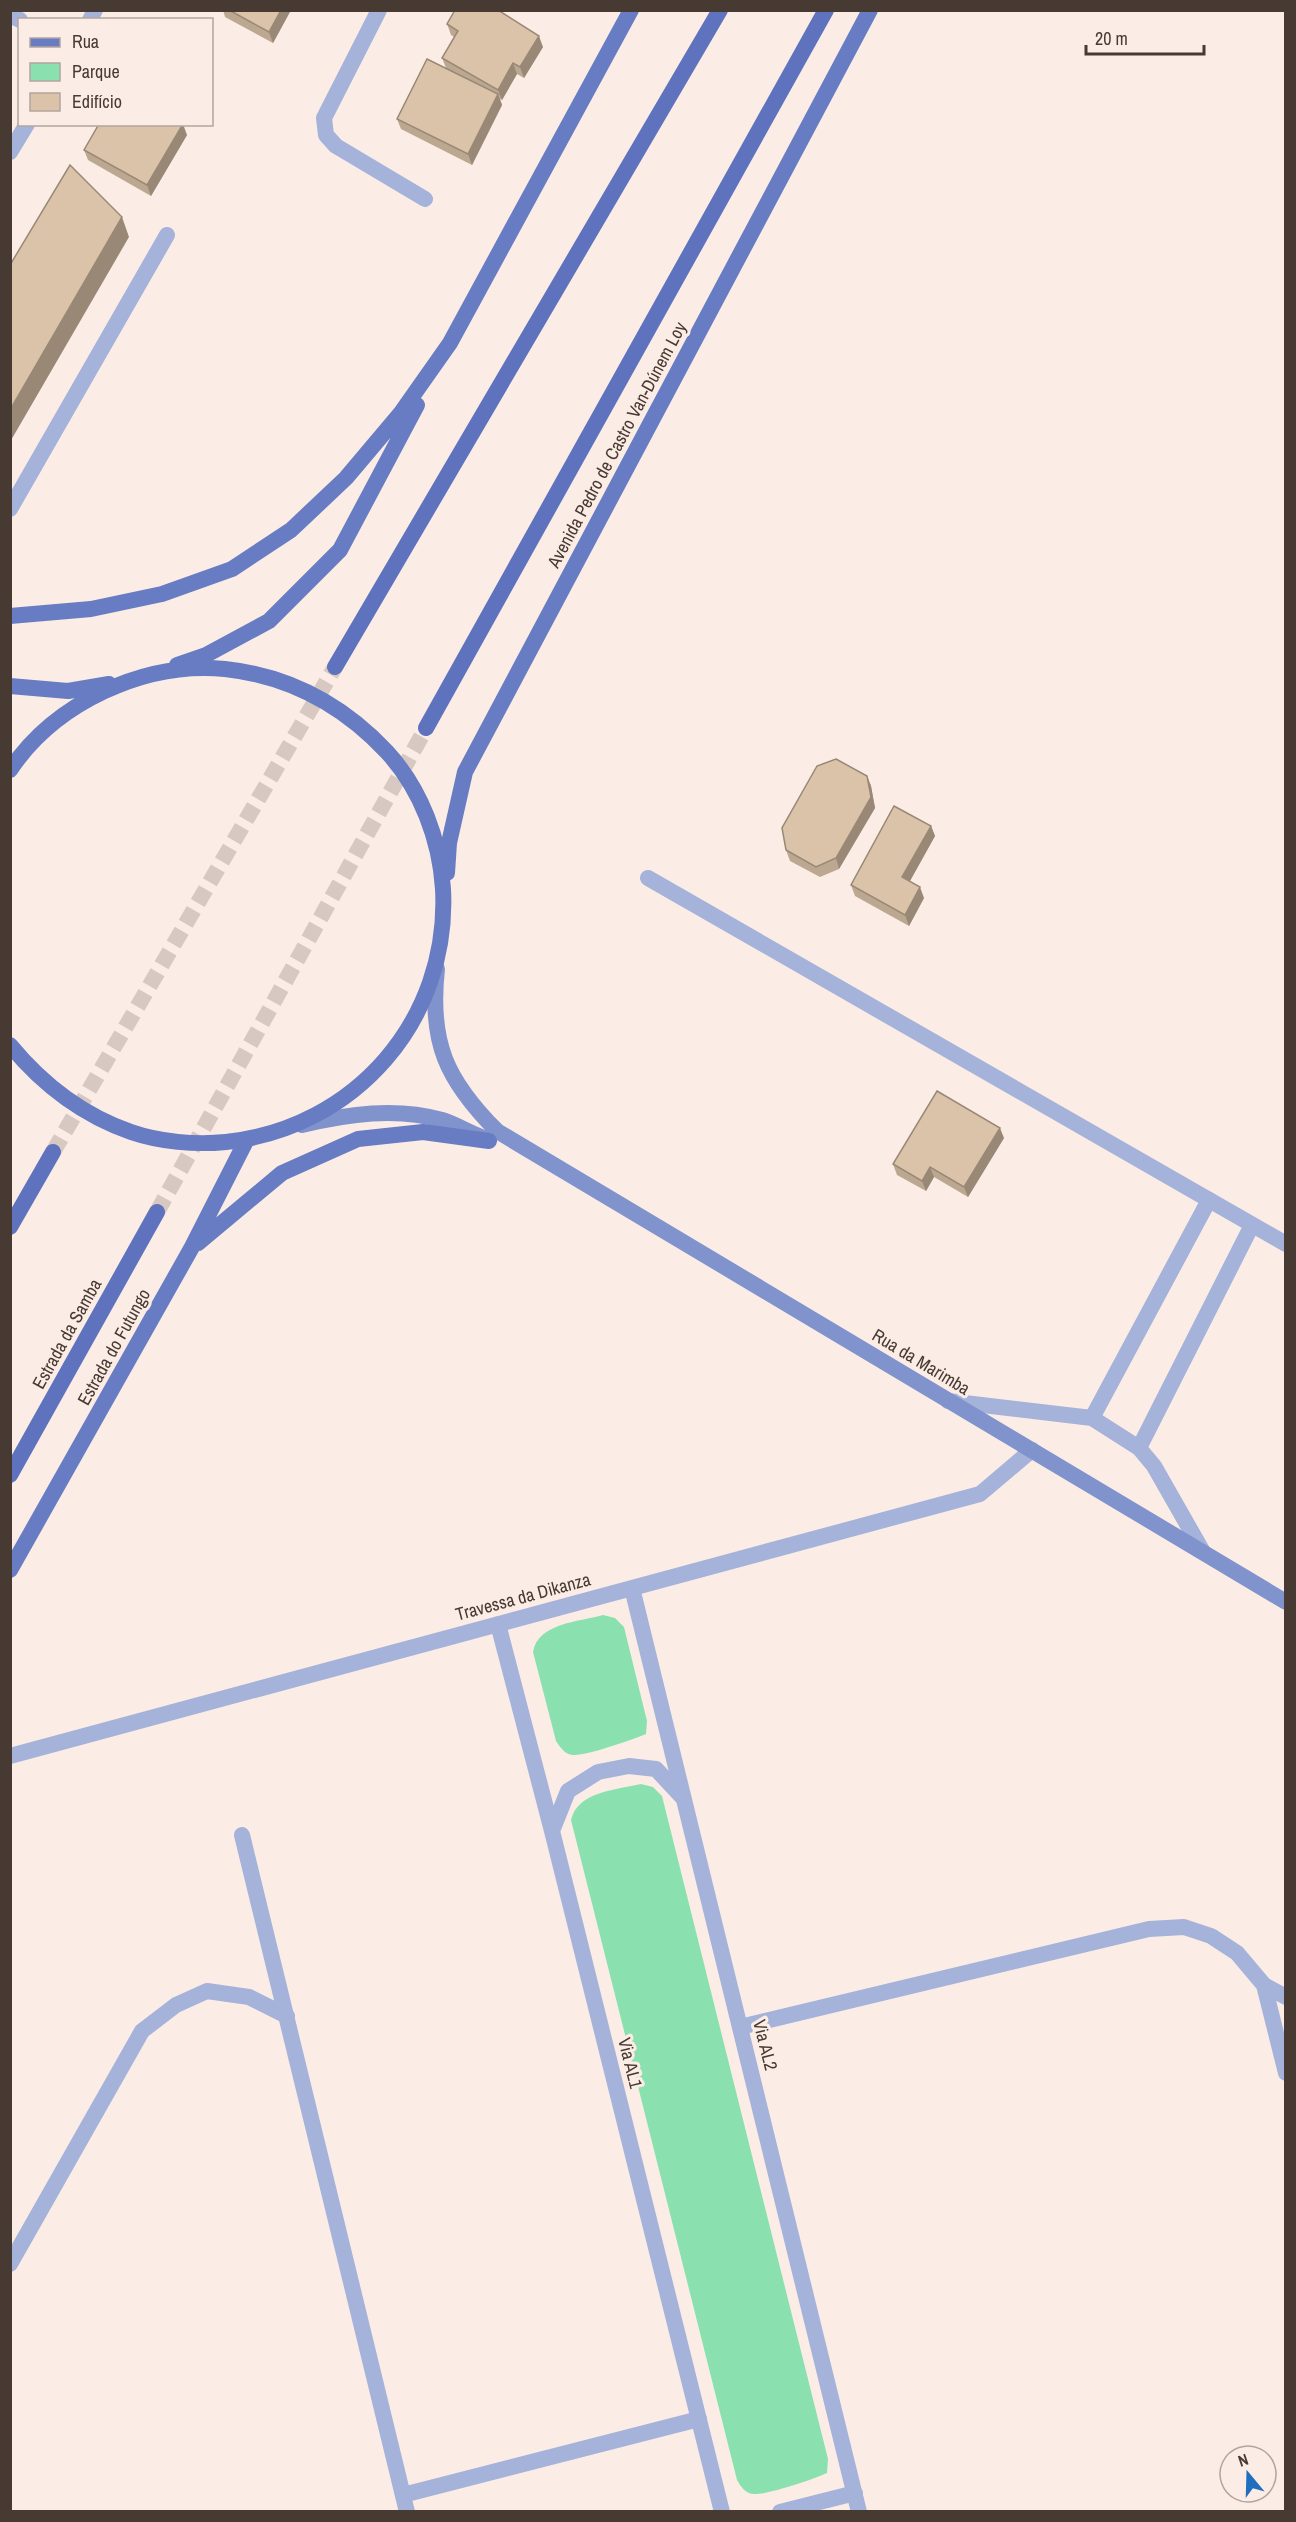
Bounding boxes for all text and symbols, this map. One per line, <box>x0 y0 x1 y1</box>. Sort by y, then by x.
legend <box>18 18 213 126</box>
scale bar <box>1086 18 1204 56</box>
text: 20 m <box>1095 26 1128 51</box>
text: Rua <box>72 29 99 54</box>
text: Parque <box>72 59 120 84</box>
text: Edifício <box>72 89 122 114</box>
street label: Avenida Pedro de Castro Van-Dúnem Loy <box>540 317 692 573</box>
street label: Estrada da Samba <box>26 1274 107 1393</box>
street label: Estrada do Futungo <box>71 1284 156 1410</box>
street label: Rua da Marimba <box>868 1323 975 1401</box>
street label: Travessa da Dikanza <box>453 1566 593 1627</box>
street label: Via AL2 <box>747 2017 784 2073</box>
street label: Via AL1 <box>612 2035 649 2092</box>
north arrow <box>1218 2444 1278 2504</box>
text: N <box>1235 2448 1251 2472</box>

